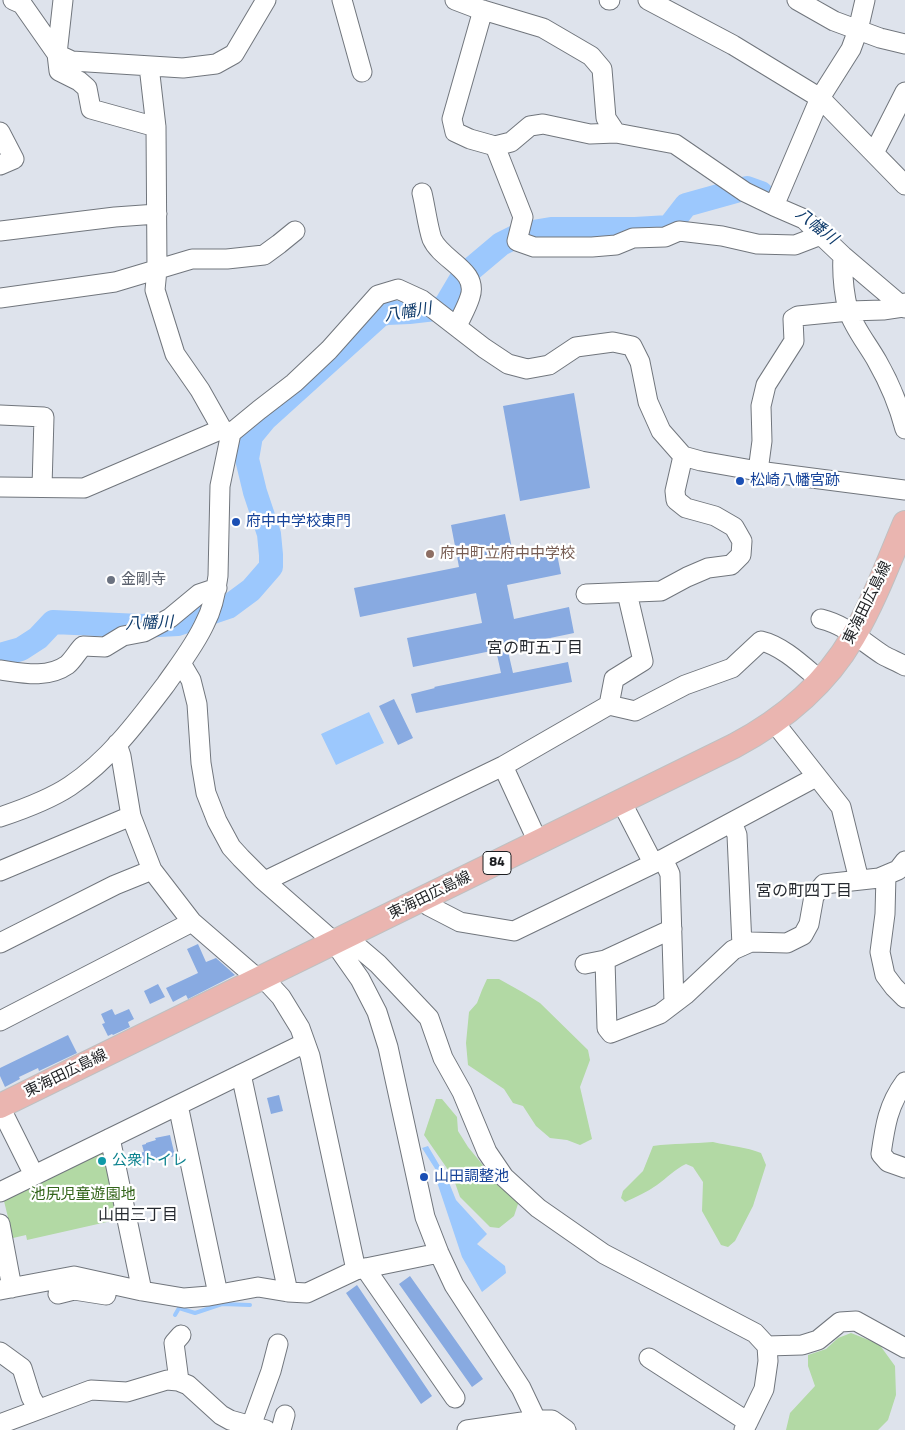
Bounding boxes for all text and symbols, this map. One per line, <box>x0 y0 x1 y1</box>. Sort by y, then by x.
water label: 八幡川 <box>791 205 841 249</box>
water label: 八幡川 <box>383 300 433 326</box>
place label: 松崎八幡宮跡 <box>750 472 840 490</box>
marker: 松崎八幡宮跡 <box>734 475 746 487</box>
place label: 府中中学校東門 <box>246 513 351 531</box>
marker: 府中中学校東門 <box>230 516 242 528</box>
place label: 府中町立府中中学校 <box>440 545 575 563</box>
marker: 府中町立府中中学校 <box>424 548 436 560</box>
street label: 東海田広島線 <box>840 559 896 647</box>
place label: 金剛寺 <box>121 571 166 589</box>
marker: 金剛寺 <box>105 574 117 586</box>
water label: 八幡川 <box>125 614 173 634</box>
district label: 宮の町五丁目 <box>487 639 583 659</box>
road number: 84 <box>483 851 511 874</box>
street label: 東海田広島線 <box>386 868 474 924</box>
district label: 宮の町四丁目 <box>756 882 852 902</box>
street label: 東海田広島線 <box>22 1046 110 1102</box>
place label: 公衆トイレ <box>112 1152 187 1170</box>
marker: 公衆トイレ <box>96 1155 108 1167</box>
place label: 山田調整池 <box>434 1168 509 1186</box>
marker: 山田調整池 <box>418 1171 430 1183</box>
park label: 池尻児童遊園地 <box>31 1186 135 1204</box>
district label: 山田三丁目 <box>98 1206 178 1226</box>

